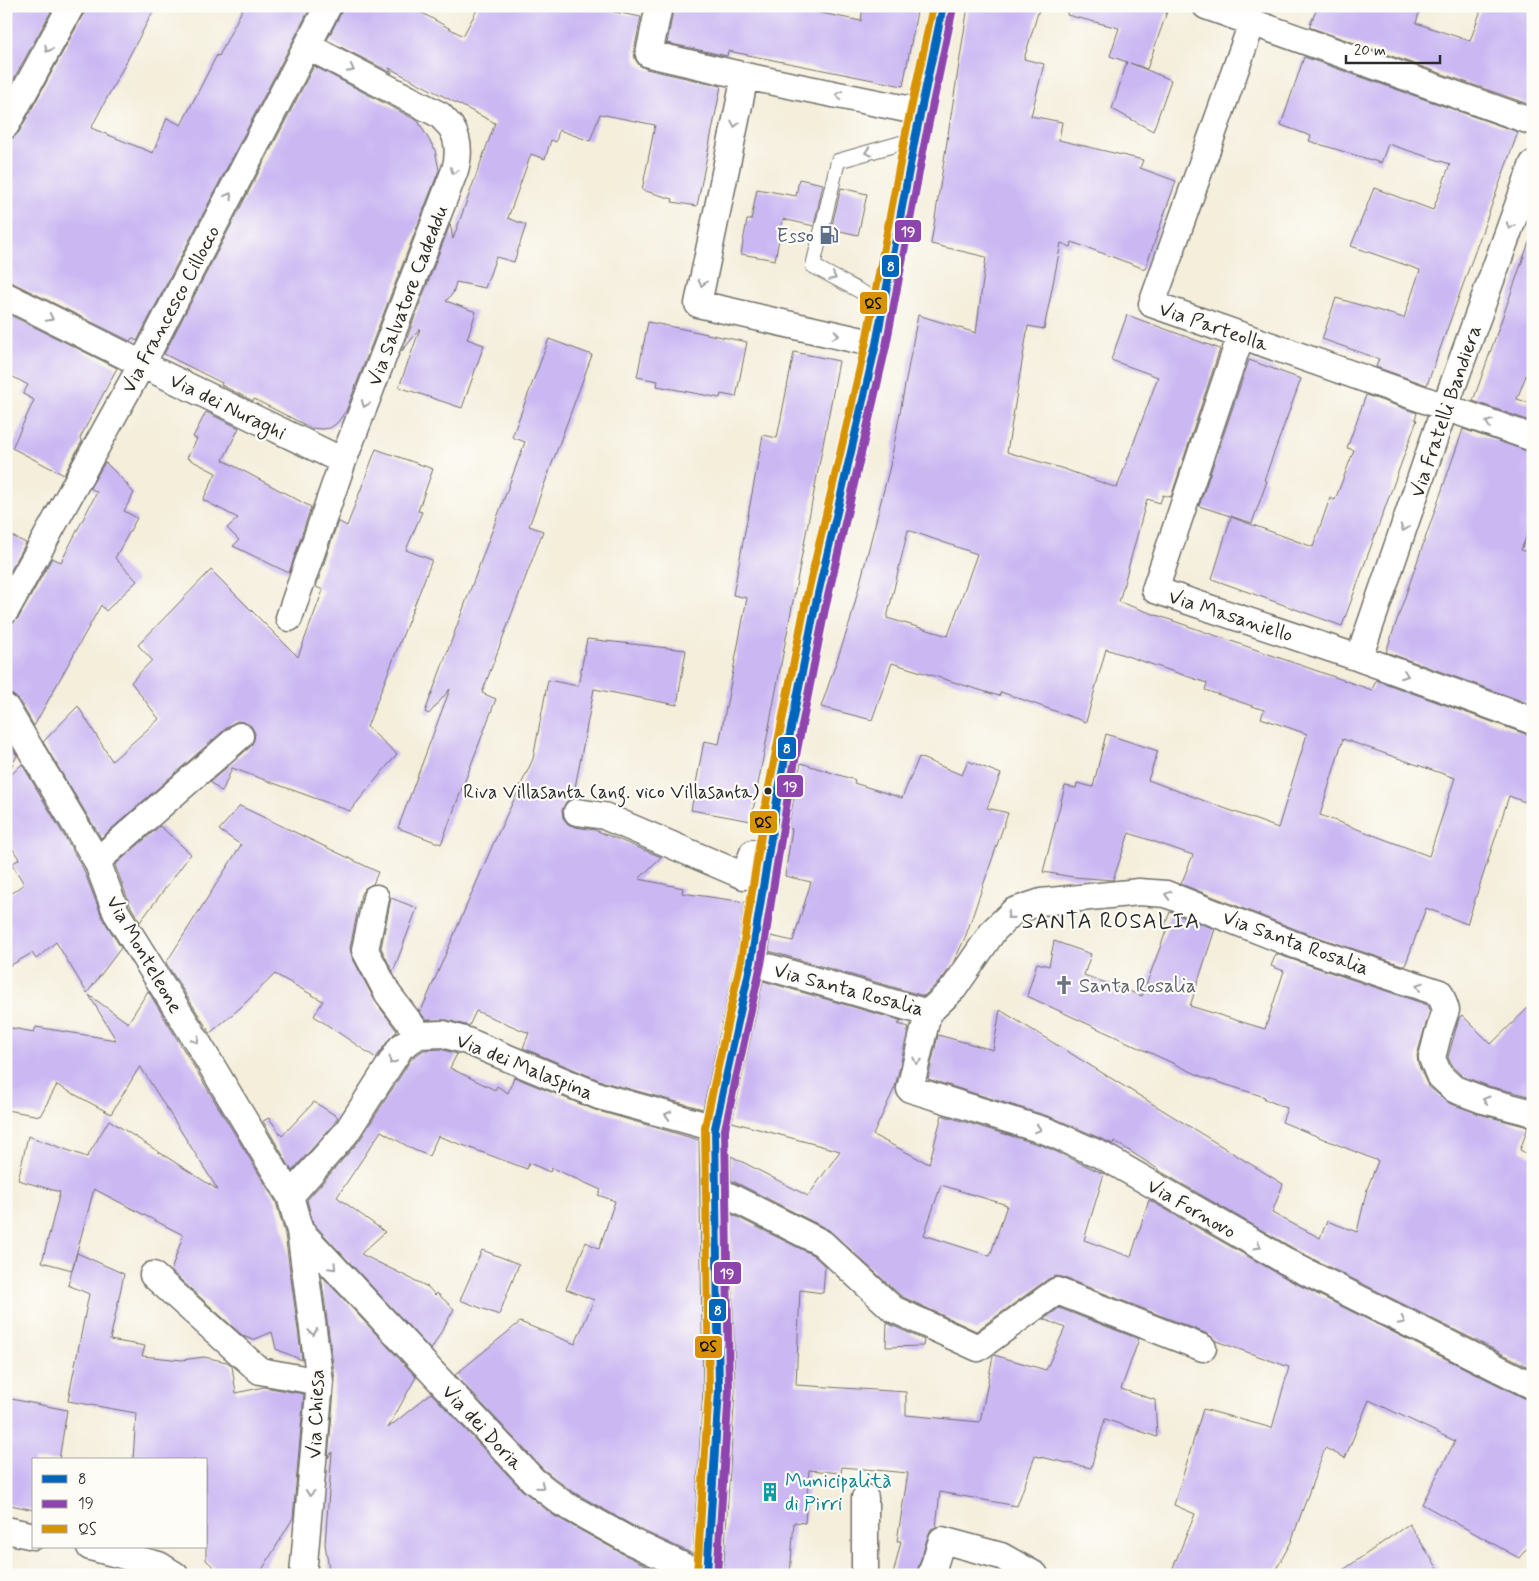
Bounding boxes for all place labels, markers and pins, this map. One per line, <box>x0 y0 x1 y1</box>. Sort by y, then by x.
place label: Esso <box>776 223 814 250</box>
fuel station icon: Esso <box>818 224 840 246</box>
place label: Riva Villasanta (ang. vico Villasanta) <box>463 780 759 808</box>
marker: Riva Villasanta (ang. vico Villasanta) <box>763 786 773 796</box>
place label: Santa Rosalia <box>1079 973 1196 1000</box>
church icon: Santa Rosalia <box>1053 974 1075 996</box>
place label: Municipalità di Pirri <box>785 1468 892 1518</box>
building icon: Municipalità di Pirri <box>759 1481 781 1503</box>

